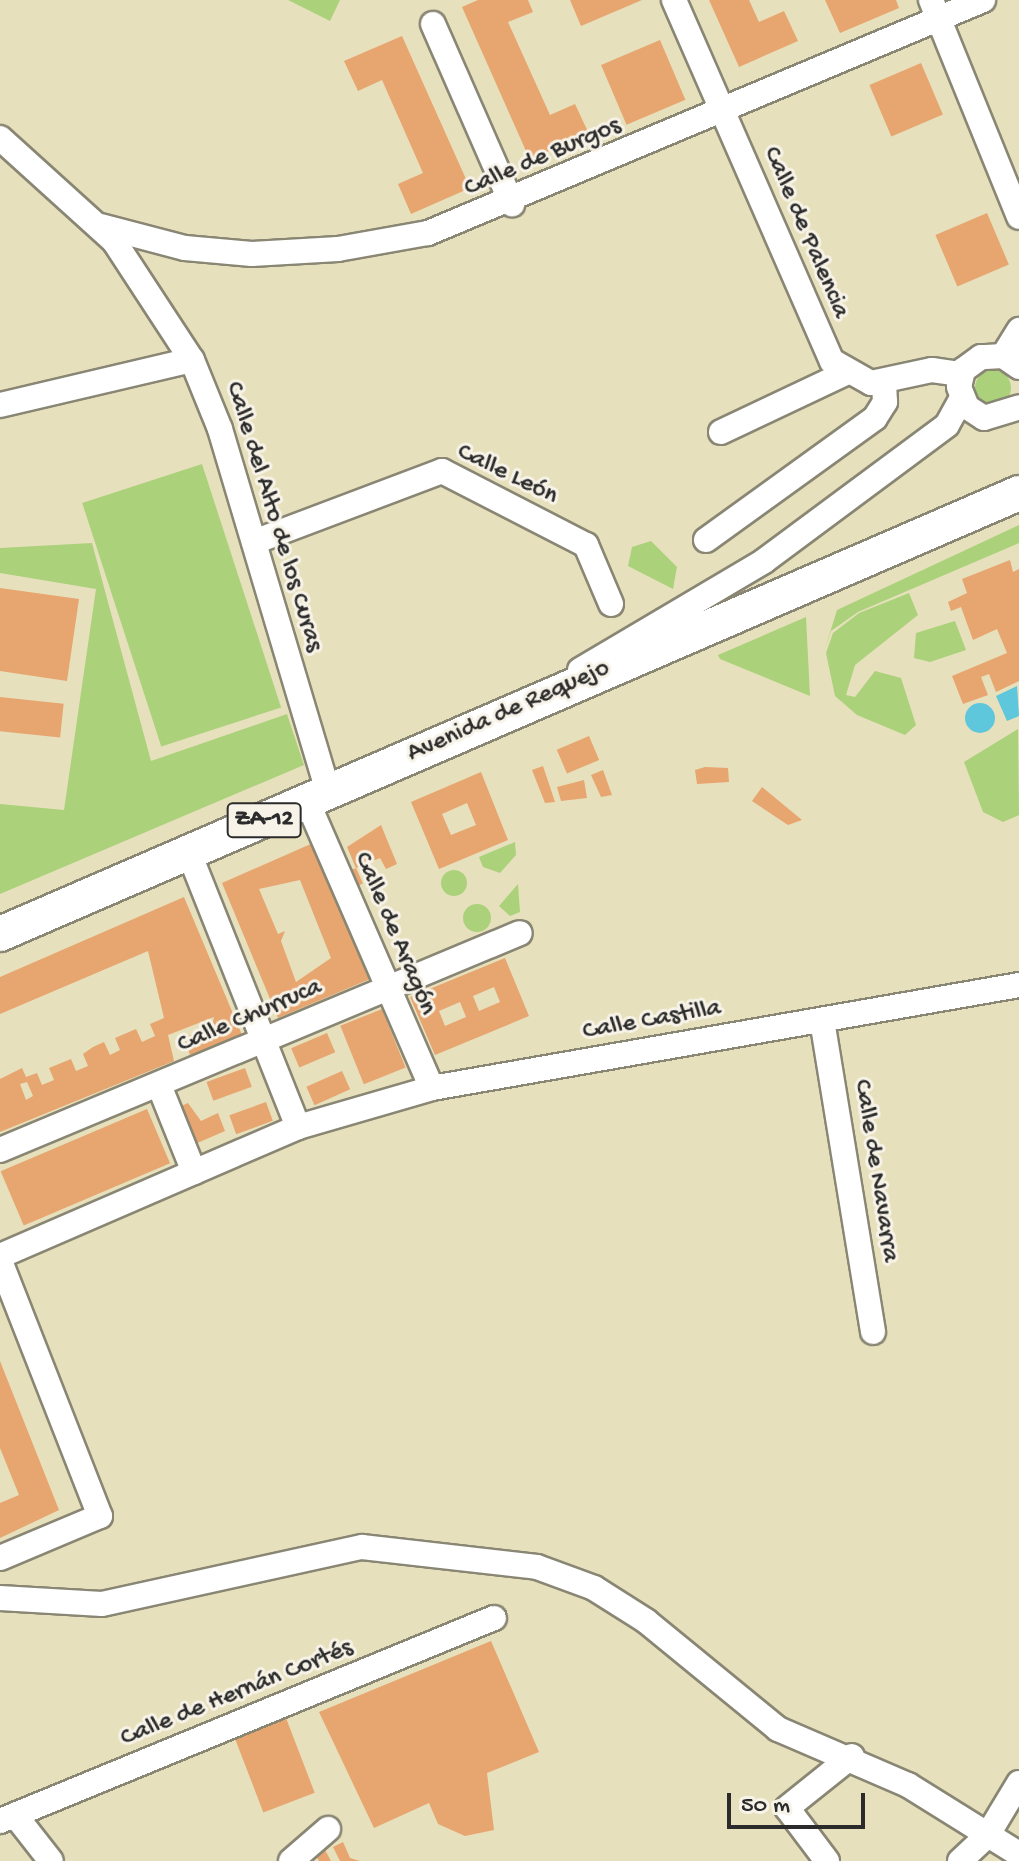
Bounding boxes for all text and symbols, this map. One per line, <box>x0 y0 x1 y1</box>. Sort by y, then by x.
street label: Calle de Burgos <box>460 111 626 205</box>
street label: Calle de Palencia <box>755 142 855 324</box>
street label: Calle del Alto de los Curas <box>217 378 329 656</box>
street label: Calle León <box>451 437 563 513</box>
street label: Avenida de Requejo <box>403 653 615 771</box>
road number: ZA-12 <box>226 800 302 840</box>
street label: Calle de Aragón <box>346 848 442 1020</box>
street label: Calle Churruca <box>173 973 327 1061</box>
street label: Calle Castilla <box>580 994 724 1048</box>
street label: Calle de Navarra <box>845 1077 905 1265</box>
street label: Calle de Hernán Cortés <box>116 1633 358 1755</box>
scale bar <box>731 1777 869 1827</box>
text: 50 m <box>741 1792 790 1821</box>

